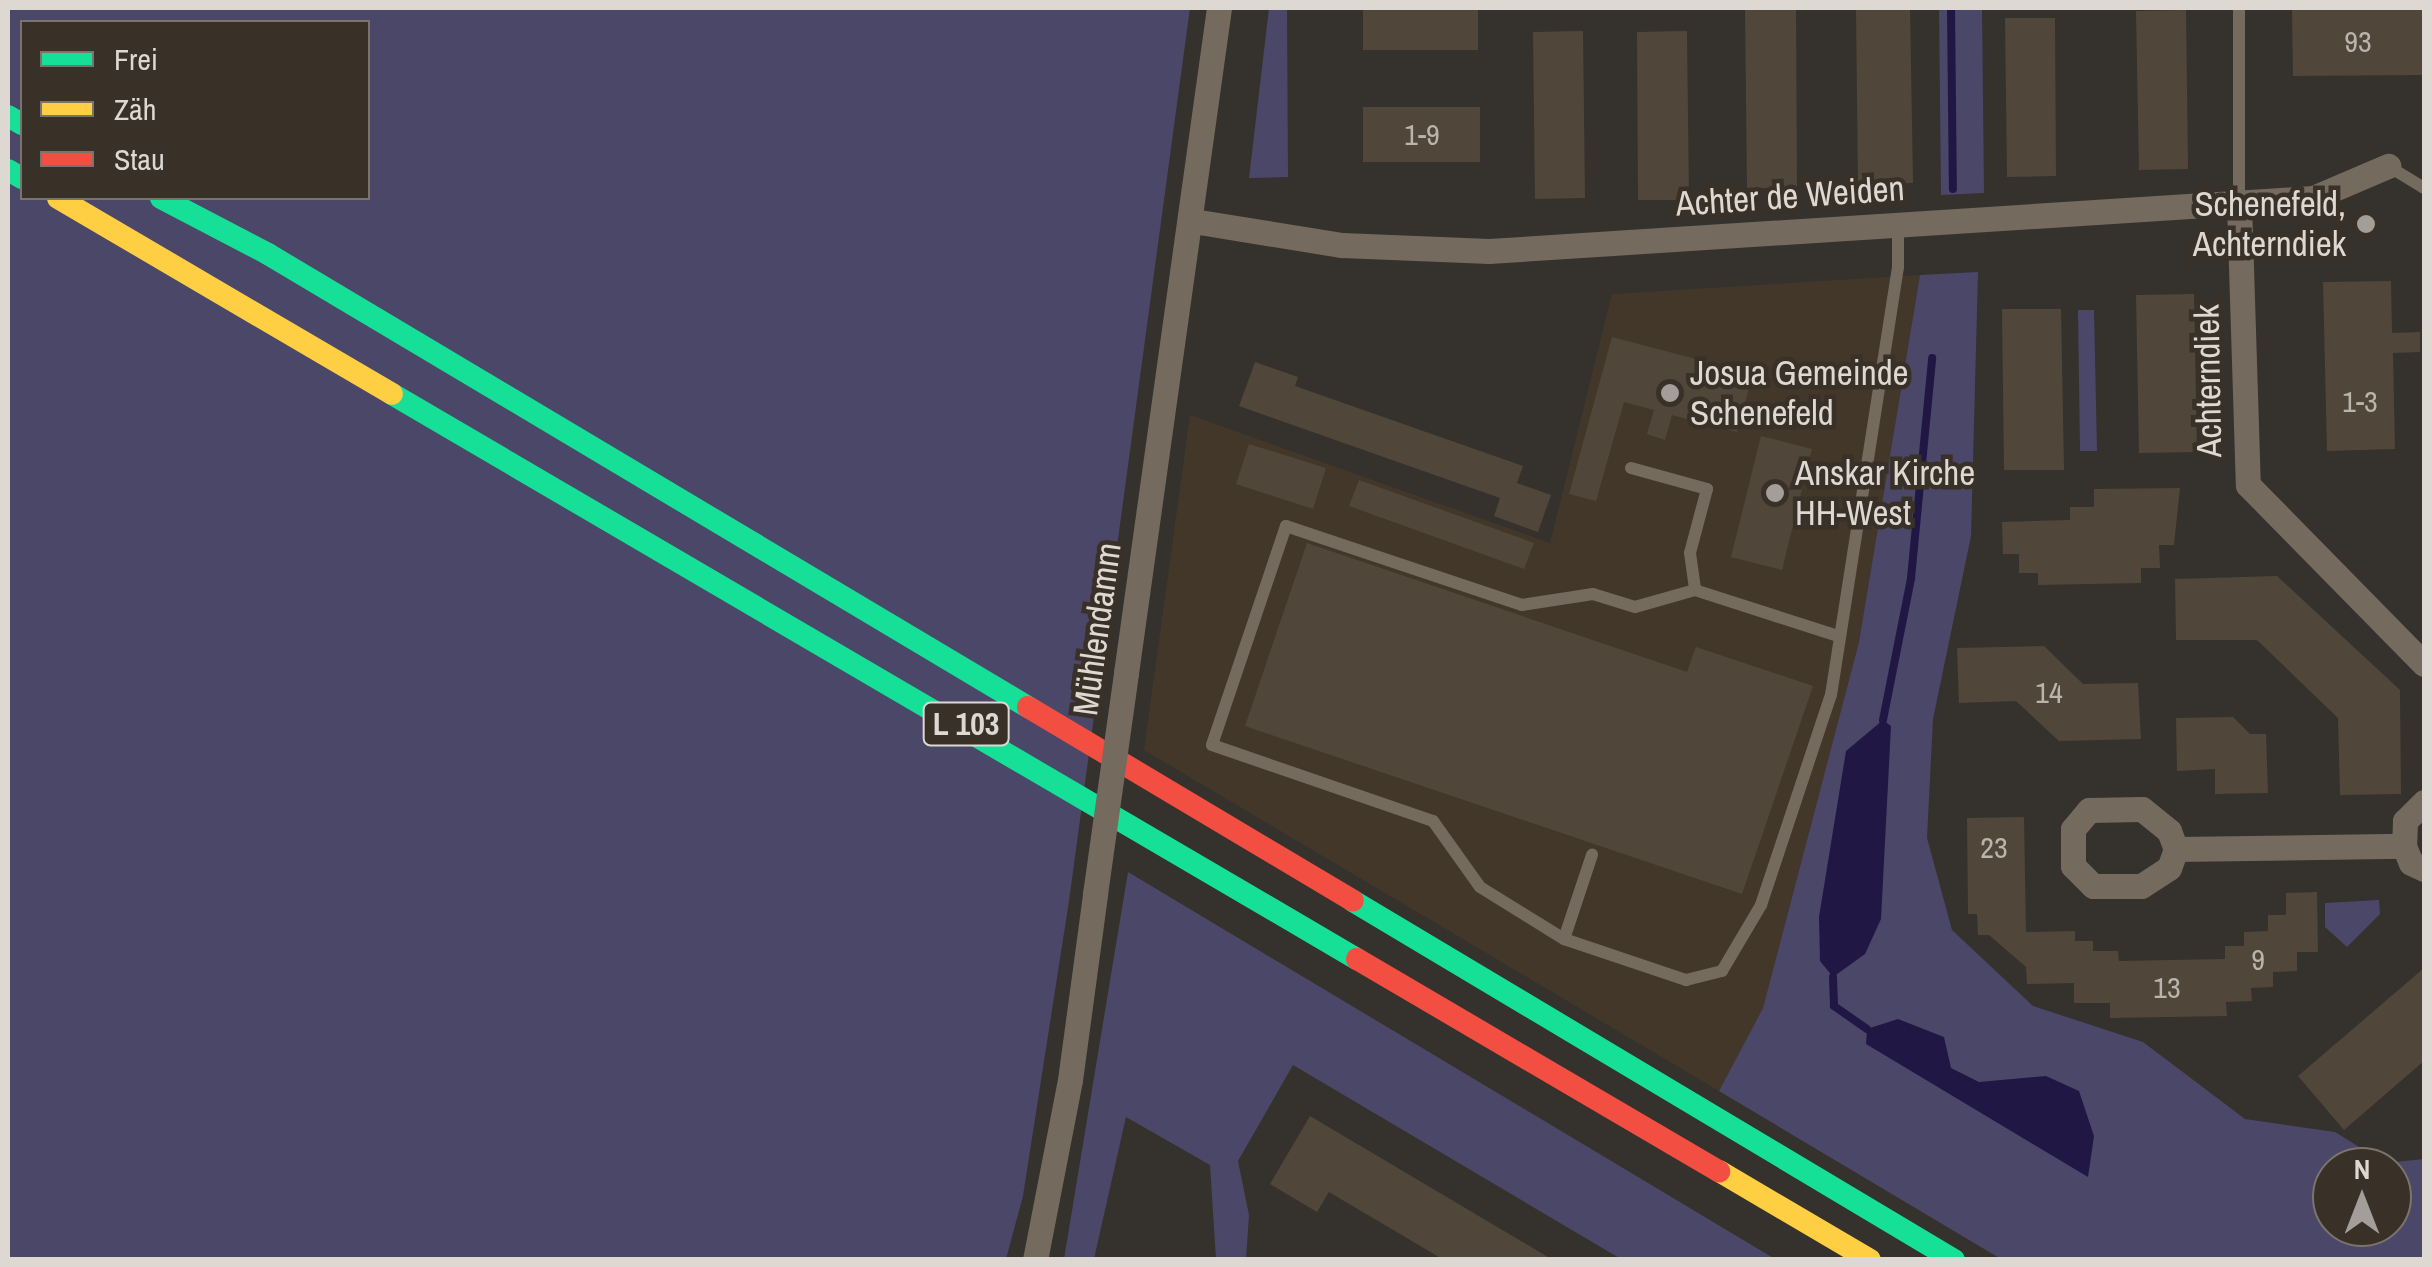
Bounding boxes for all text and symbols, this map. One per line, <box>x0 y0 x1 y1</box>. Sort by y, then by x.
legend <box>20 20 370 200</box>
house number: 93 <box>2344 23 2372 59</box>
text: Frei <box>114 39 158 79</box>
text: Zäh <box>114 89 156 129</box>
house number: 1-9 <box>1404 116 1440 152</box>
text: Stau <box>114 139 165 179</box>
street label: Achter de Weiden <box>1674 167 1906 225</box>
place label: Schenefeld, Achterndiek <box>2193 183 2346 265</box>
marker: Schenefeld, Achterndiek <box>2355 213 2377 235</box>
street label: Achterndiek <box>2186 304 2230 458</box>
place label: Josua Gemeinde Schenefeld <box>1690 352 1909 434</box>
marker: Josua Gemeinde Schenefeld <box>1659 382 1681 404</box>
house number: 1-3 <box>2342 383 2378 419</box>
place label: Anskar Kirche HH-West <box>1795 452 1975 534</box>
marker: Anskar Kirche HH-West <box>1764 482 1786 504</box>
street label: Mühlendamm <box>1064 540 1130 718</box>
house number: 14 <box>2035 674 2063 710</box>
road number: L 103 <box>921 697 1011 751</box>
house number: 23 <box>1980 829 2008 865</box>
house number: 9 <box>2251 941 2265 977</box>
house number: 13 <box>2153 969 2181 1005</box>
north arrow <box>2312 1147 2412 1247</box>
text: N <box>2354 1150 2370 1188</box>

